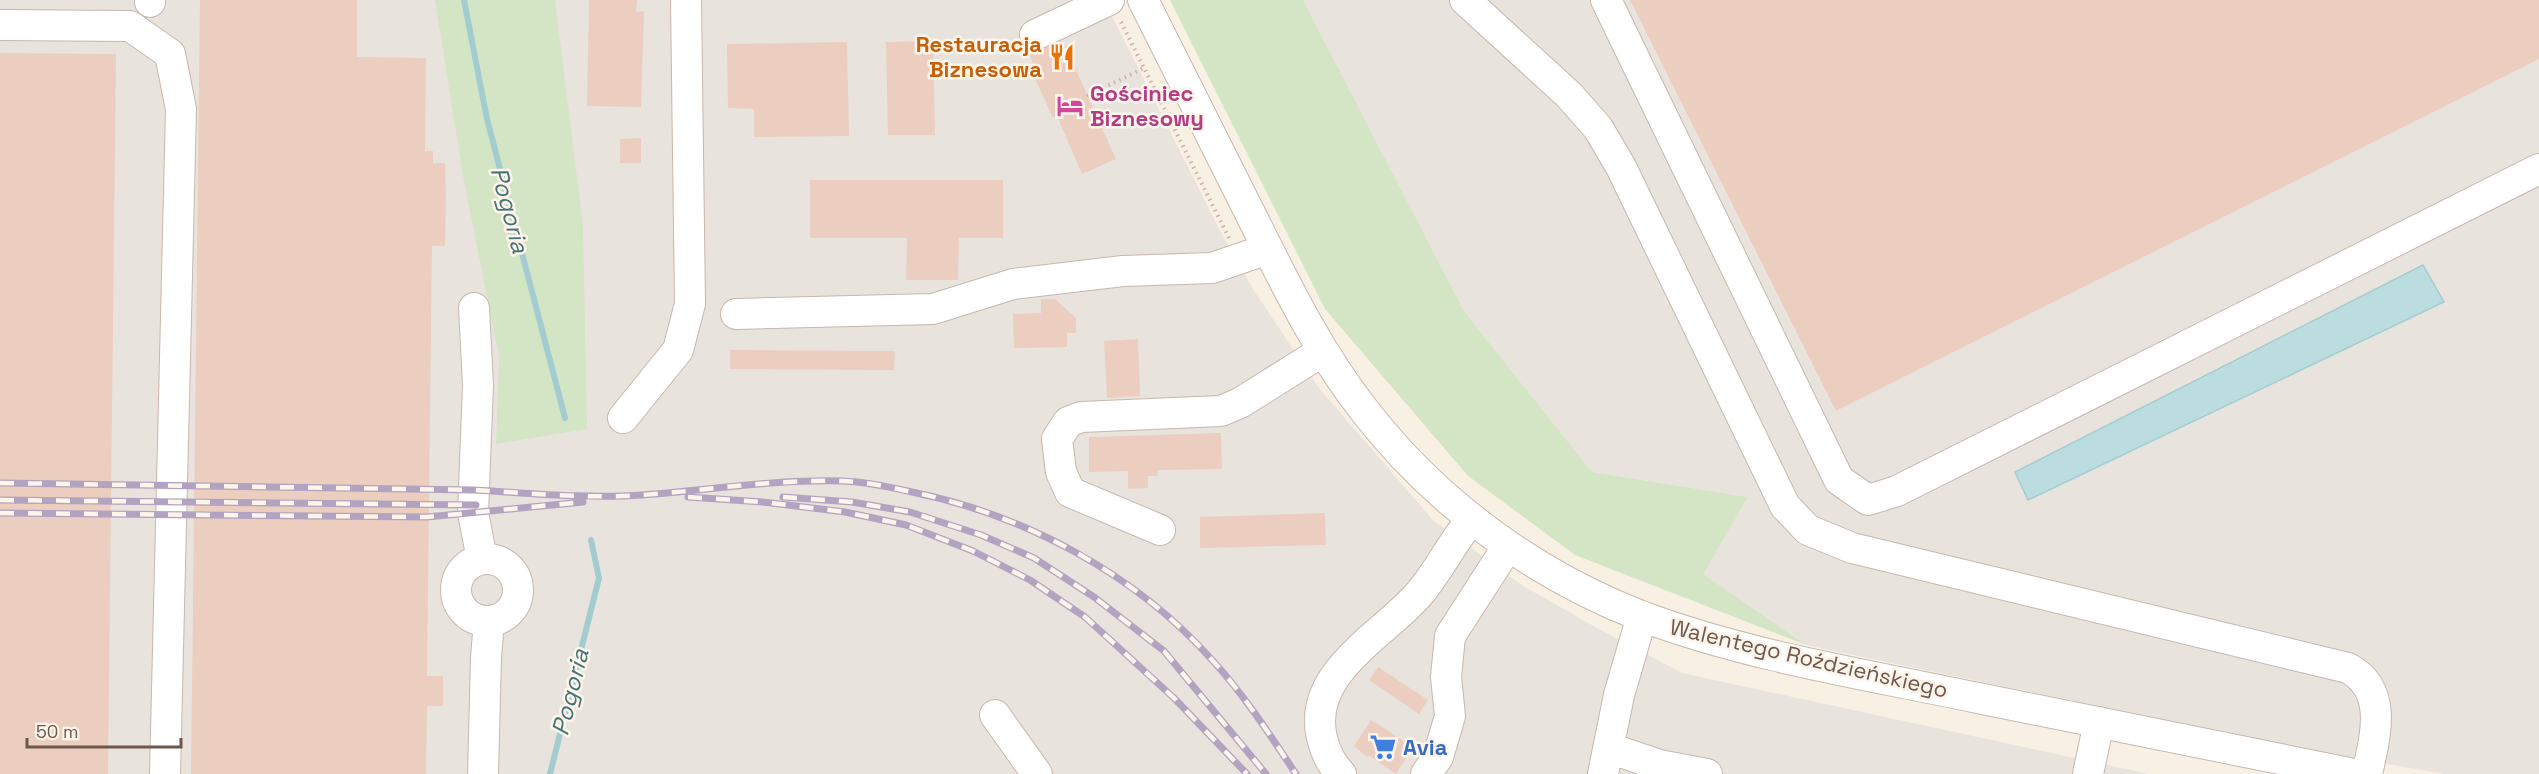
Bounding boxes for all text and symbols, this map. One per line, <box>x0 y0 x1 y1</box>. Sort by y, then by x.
place label: Restauracja Biznesowa <box>916 30 1042 83</box>
restaurant icon: Restauracja Biznesowa <box>1047 42 1077 72</box>
place label: Gościniec Biznesowy <box>1090 79 1204 132</box>
hotel icon: Gościniec Biznesowy <box>1055 91 1085 121</box>
water label: Pogoria <box>484 164 536 257</box>
street label: Walentego Roździeńskiego <box>1667 612 1951 704</box>
water label: Pogoria <box>544 645 596 738</box>
scale bar <box>27 711 182 749</box>
text: 50 m <box>36 720 78 743</box>
supermarket icon: Avia <box>1368 732 1398 762</box>
place label: Avia <box>1403 733 1448 761</box>

